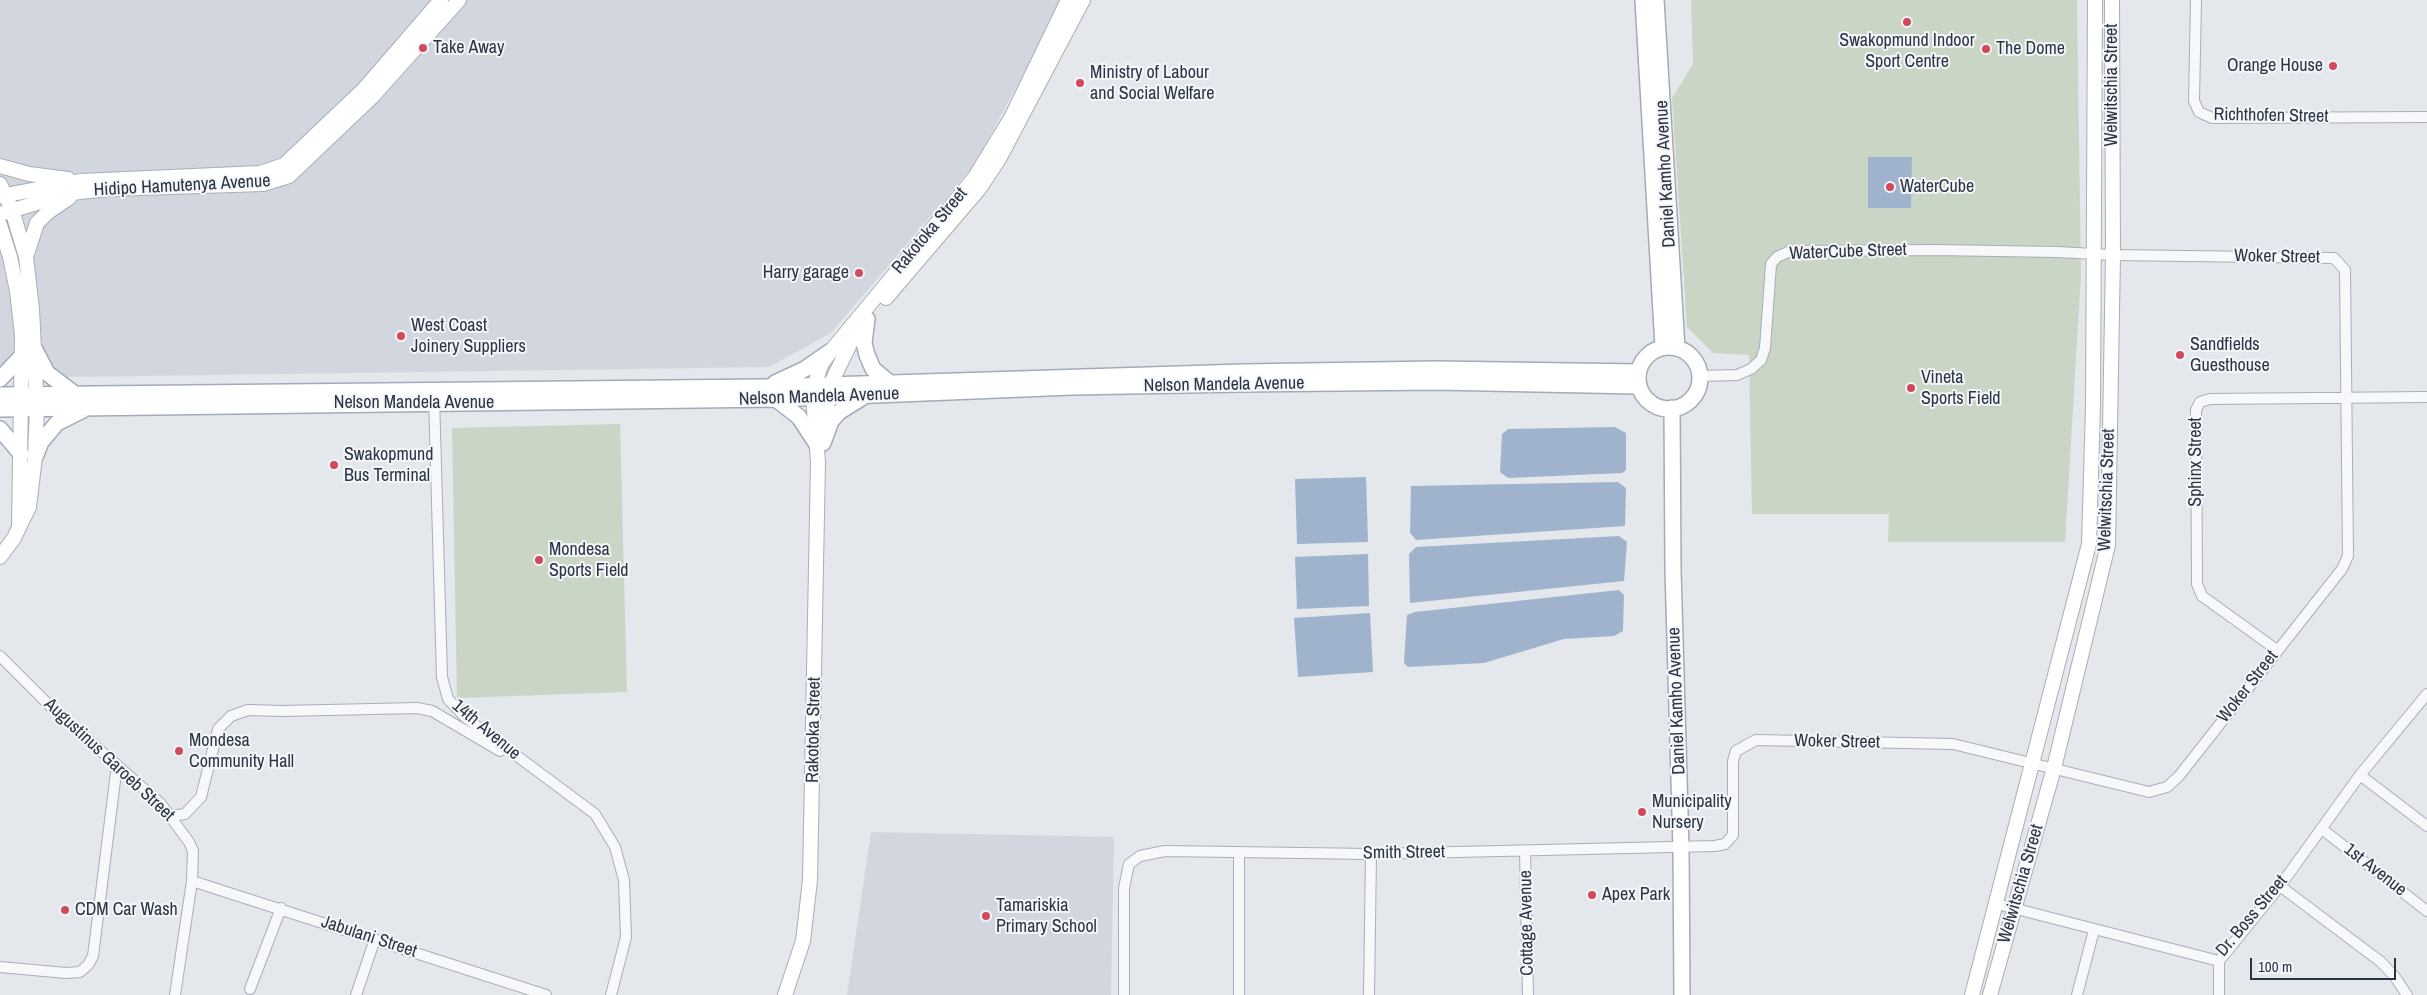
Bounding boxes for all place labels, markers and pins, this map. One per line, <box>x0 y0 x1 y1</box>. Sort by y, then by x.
marker: Swakopmund Indoor Sport Centre <box>1901 16 1913 28</box>
place label: Swakopmund Indoor Sport Centre <box>1839 30 1975 72</box>
place label: Take Away <box>433 37 504 59</box>
place label: The Dome <box>1996 38 2065 60</box>
marker: Take Away <box>417 42 429 54</box>
marker: The Dome <box>1980 43 1992 55</box>
place label: Orange House <box>2227 55 2323 77</box>
marker: Orange House <box>2327 60 2339 72</box>
place label: Ministry of Labour and Social Welfare <box>1090 62 1214 104</box>
marker: Ministry of Labour and Social Welfare <box>1074 77 1086 89</box>
place label: WaterCube <box>1900 176 1974 198</box>
marker: WaterCube <box>1884 181 1896 193</box>
place label: Harry garage <box>763 262 849 284</box>
marker: Harry garage <box>853 267 865 279</box>
place label: West Coast Joinery Suppliers <box>411 315 526 358</box>
marker: West Coast Joinery Suppliers <box>395 330 407 342</box>
place label: Sandfields Guesthouse <box>2190 334 2270 376</box>
marker: Sandfields Guesthouse <box>2174 349 2186 361</box>
place label: Vineta Sports Field <box>1921 367 2001 409</box>
marker: Vineta Sports Field <box>1905 382 1917 394</box>
place label: Swakopmund Bus Terminal <box>344 444 433 486</box>
marker: Swakopmund Bus Terminal <box>328 459 340 471</box>
place label: Mondesa Sports Field <box>549 539 629 582</box>
marker: Mondesa Sports Field <box>533 554 545 566</box>
place label: Mondesa Community Hall <box>189 730 294 772</box>
marker: Mondesa Community Hall <box>173 745 185 757</box>
place label: Municipality Nursery <box>1652 791 1732 834</box>
marker: Municipality Nursery <box>1636 806 1648 818</box>
place label: Apex Park <box>1602 884 1670 906</box>
marker: Apex Park <box>1586 889 1598 901</box>
place label: Tamariskia Primary School <box>996 895 1097 938</box>
place label: CDM Car Wash <box>75 899 178 921</box>
marker: CDM Car Wash <box>59 904 71 916</box>
marker: Tamariskia Primary School <box>980 910 992 922</box>

